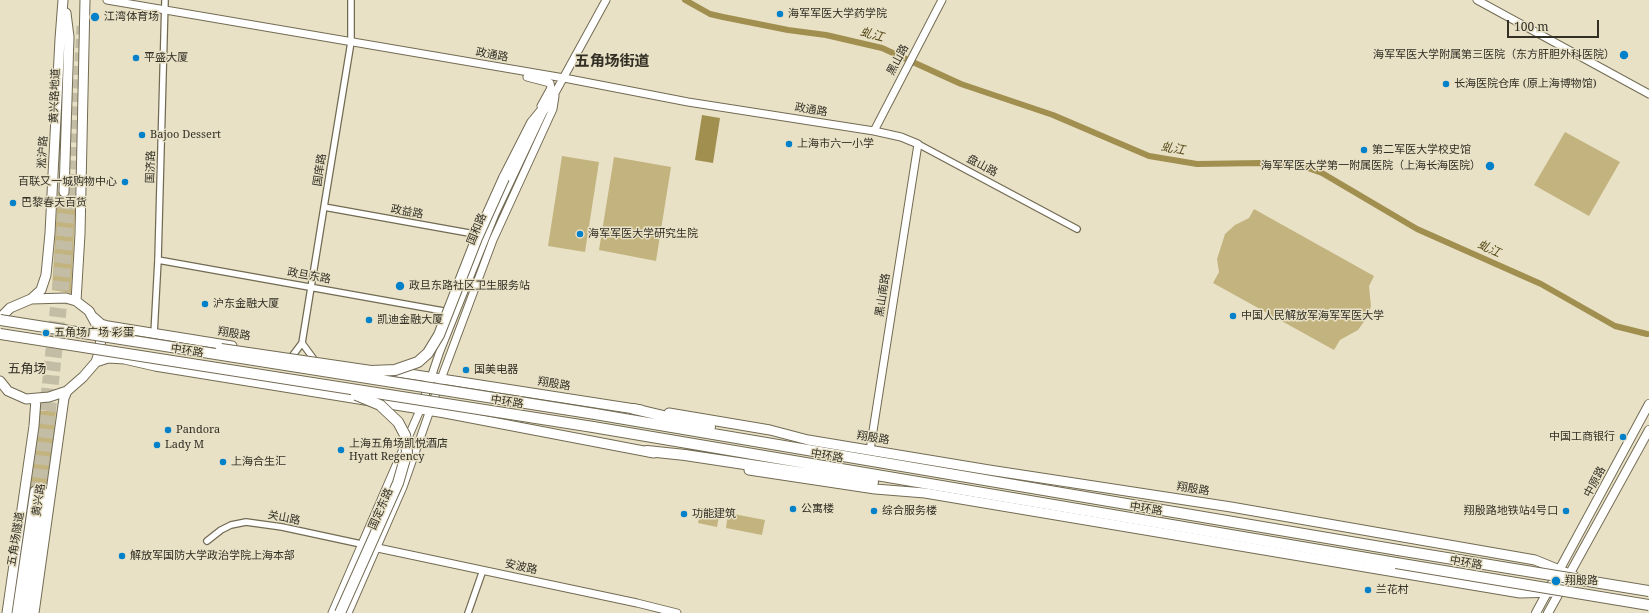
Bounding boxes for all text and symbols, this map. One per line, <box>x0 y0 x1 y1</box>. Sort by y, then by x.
place label: 海军军医大学药学院 <box>788 7 887 21</box>
marker: 海军军医大学药学院 <box>775 9 785 19</box>
place label: 江湾体育场 <box>104 10 159 24</box>
marker: 江湾体育场 <box>89 11 101 23</box>
scale bar <box>1509 12 1601 38</box>
text: 100 m <box>1514 18 1549 35</box>
water label: 虬江 <box>859 25 885 45</box>
street label: 黑山路 <box>884 42 912 78</box>
street label: 政通路 <box>475 46 509 64</box>
place label: 海军军医大学附属第三医院（东方肝胆外科医院） <box>1373 48 1615 62</box>
marker: 海军军医大学附属第三医院（东方肝胆外科医院） <box>1618 49 1630 61</box>
place label: 平盛大厦 <box>144 51 188 65</box>
marker: 平盛大厦 <box>131 53 141 63</box>
district label: 五角场街道 <box>575 53 649 71</box>
street label: 黄兴路地道 <box>47 68 63 124</box>
place label: 长海医院仓库 (原上海博物馆) <box>1454 77 1596 91</box>
marker: 长海医院仓库 (原上海博物馆) <box>1441 79 1451 89</box>
street label: 政通路 <box>794 101 828 119</box>
place label: Bajoo Dessert <box>150 128 221 142</box>
marker: Bajoo Dessert <box>137 130 147 140</box>
street label: 淞沪路 <box>36 135 50 169</box>
place label: 上海市六一小学 <box>797 137 874 151</box>
marker: 上海市六一小学 <box>784 139 794 149</box>
water label: 虬江 <box>1160 140 1186 158</box>
place label: 第二军医大学校史馆 <box>1372 143 1471 157</box>
marker: 第二军医大学校史馆 <box>1359 145 1369 155</box>
street label: 国济路 <box>144 150 158 184</box>
street label: 盘山路 <box>964 152 1000 180</box>
street label: 国庠路 <box>311 153 329 187</box>
place label: 海军军医大学第一附属医院（上海长海医院） <box>1261 159 1481 173</box>
marker: 海军军医大学第一附属医院（上海长海医院） <box>1484 160 1496 172</box>
place label: 百联又一城购物中心 <box>18 175 117 189</box>
marker: 百联又一城购物中心 <box>120 177 130 187</box>
place label: 巴黎春天百货 <box>21 196 87 210</box>
marker: 巴黎春天百货 <box>8 198 18 208</box>
street label: 政益路 <box>390 203 424 221</box>
street label: 国和路 <box>464 211 490 247</box>
place label: 海军军医大学研究生院 <box>588 227 698 241</box>
marker: 海军军医大学研究生院 <box>575 229 585 239</box>
water label: 虬江 <box>1475 238 1503 260</box>
street label: 政旦东路 <box>286 266 332 286</box>
street label: 黑山南路 <box>873 272 893 318</box>
place label: 政旦东路社区卫生服务站 <box>409 279 530 293</box>
marker: 政旦东路社区卫生服务站 <box>394 280 406 292</box>
place label: 沪东金融大厦 <box>213 297 279 311</box>
marker: 沪东金融大厦 <box>200 299 210 309</box>
place label: 中国人民解放军海军军医大学 <box>1241 309 1384 323</box>
marker: 中国人民解放军海军军医大学 <box>1228 311 1238 321</box>
place label: 凯迪金融大厦 <box>377 313 443 327</box>
marker: 凯迪金融大厦 <box>364 315 374 325</box>
street label: 翔殷路 <box>217 325 251 343</box>
place label: 五角场广场 彩蛋 <box>54 326 134 340</box>
marker: 五角场广场 彩蛋 <box>41 328 51 338</box>
street label: 中环路 <box>170 342 204 360</box>
district label: 五角场 <box>8 361 46 377</box>
place label: 国美电器 <box>474 363 518 377</box>
marker: 国美电器 <box>461 365 471 375</box>
street label: 翔殷路 <box>537 375 571 393</box>
street label: 中环路 <box>490 393 524 411</box>
place label: Pandora <box>176 423 220 437</box>
marker: Pandora <box>163 425 173 435</box>
street label: 翔殷路 <box>856 429 890 447</box>
place label: 中国工商银行 <box>1549 430 1615 444</box>
marker: 中国工商银行 <box>1618 432 1628 442</box>
place label: 上海五角场凯悦酒店 Hyatt Regency <box>349 437 448 463</box>
place label: Lady M <box>165 438 204 452</box>
marker: Lady M <box>152 440 162 450</box>
marker: 上海五角场凯悦酒店 Hyatt Regency <box>336 445 346 455</box>
street label: 中环路 <box>810 447 844 465</box>
place label: 上海合生汇 <box>231 455 286 469</box>
marker: 上海合生汇 <box>218 457 228 467</box>
street label: 中原路 <box>1581 464 1609 500</box>
street label: 翔殷路 <box>1176 480 1210 498</box>
street label: 黄兴路 <box>30 483 48 517</box>
street label: 国定东路 <box>366 486 396 532</box>
street label: 中环路 <box>1129 500 1163 518</box>
place label: 公寓楼 <box>801 502 834 516</box>
marker: 公寓楼 <box>788 504 798 514</box>
place label: 综合服务楼 <box>882 504 937 518</box>
place label: 翔殷路地铁站4号口 <box>1464 504 1558 518</box>
marker: 综合服务楼 <box>869 506 879 516</box>
marker: 翔殷路地铁站4号口 <box>1561 506 1571 516</box>
place label: 功能建筑 <box>692 507 736 521</box>
street label: 关山路 <box>267 508 301 528</box>
marker: 功能建筑 <box>679 509 689 519</box>
street label: 五角场隧道 <box>5 511 27 567</box>
place label: 解放军国防大学政治学院上海本部 <box>130 549 295 563</box>
marker: 解放军国防大学政治学院上海本部 <box>117 551 127 561</box>
street label: 中环路 <box>1449 554 1483 572</box>
street label: 安波路 <box>503 557 539 577</box>
place label: 翔殷路 <box>1565 574 1598 588</box>
marker: 翔殷路 <box>1550 575 1562 587</box>
place label: 兰花村 <box>1376 583 1409 597</box>
marker: 兰花村 <box>1363 585 1373 595</box>

